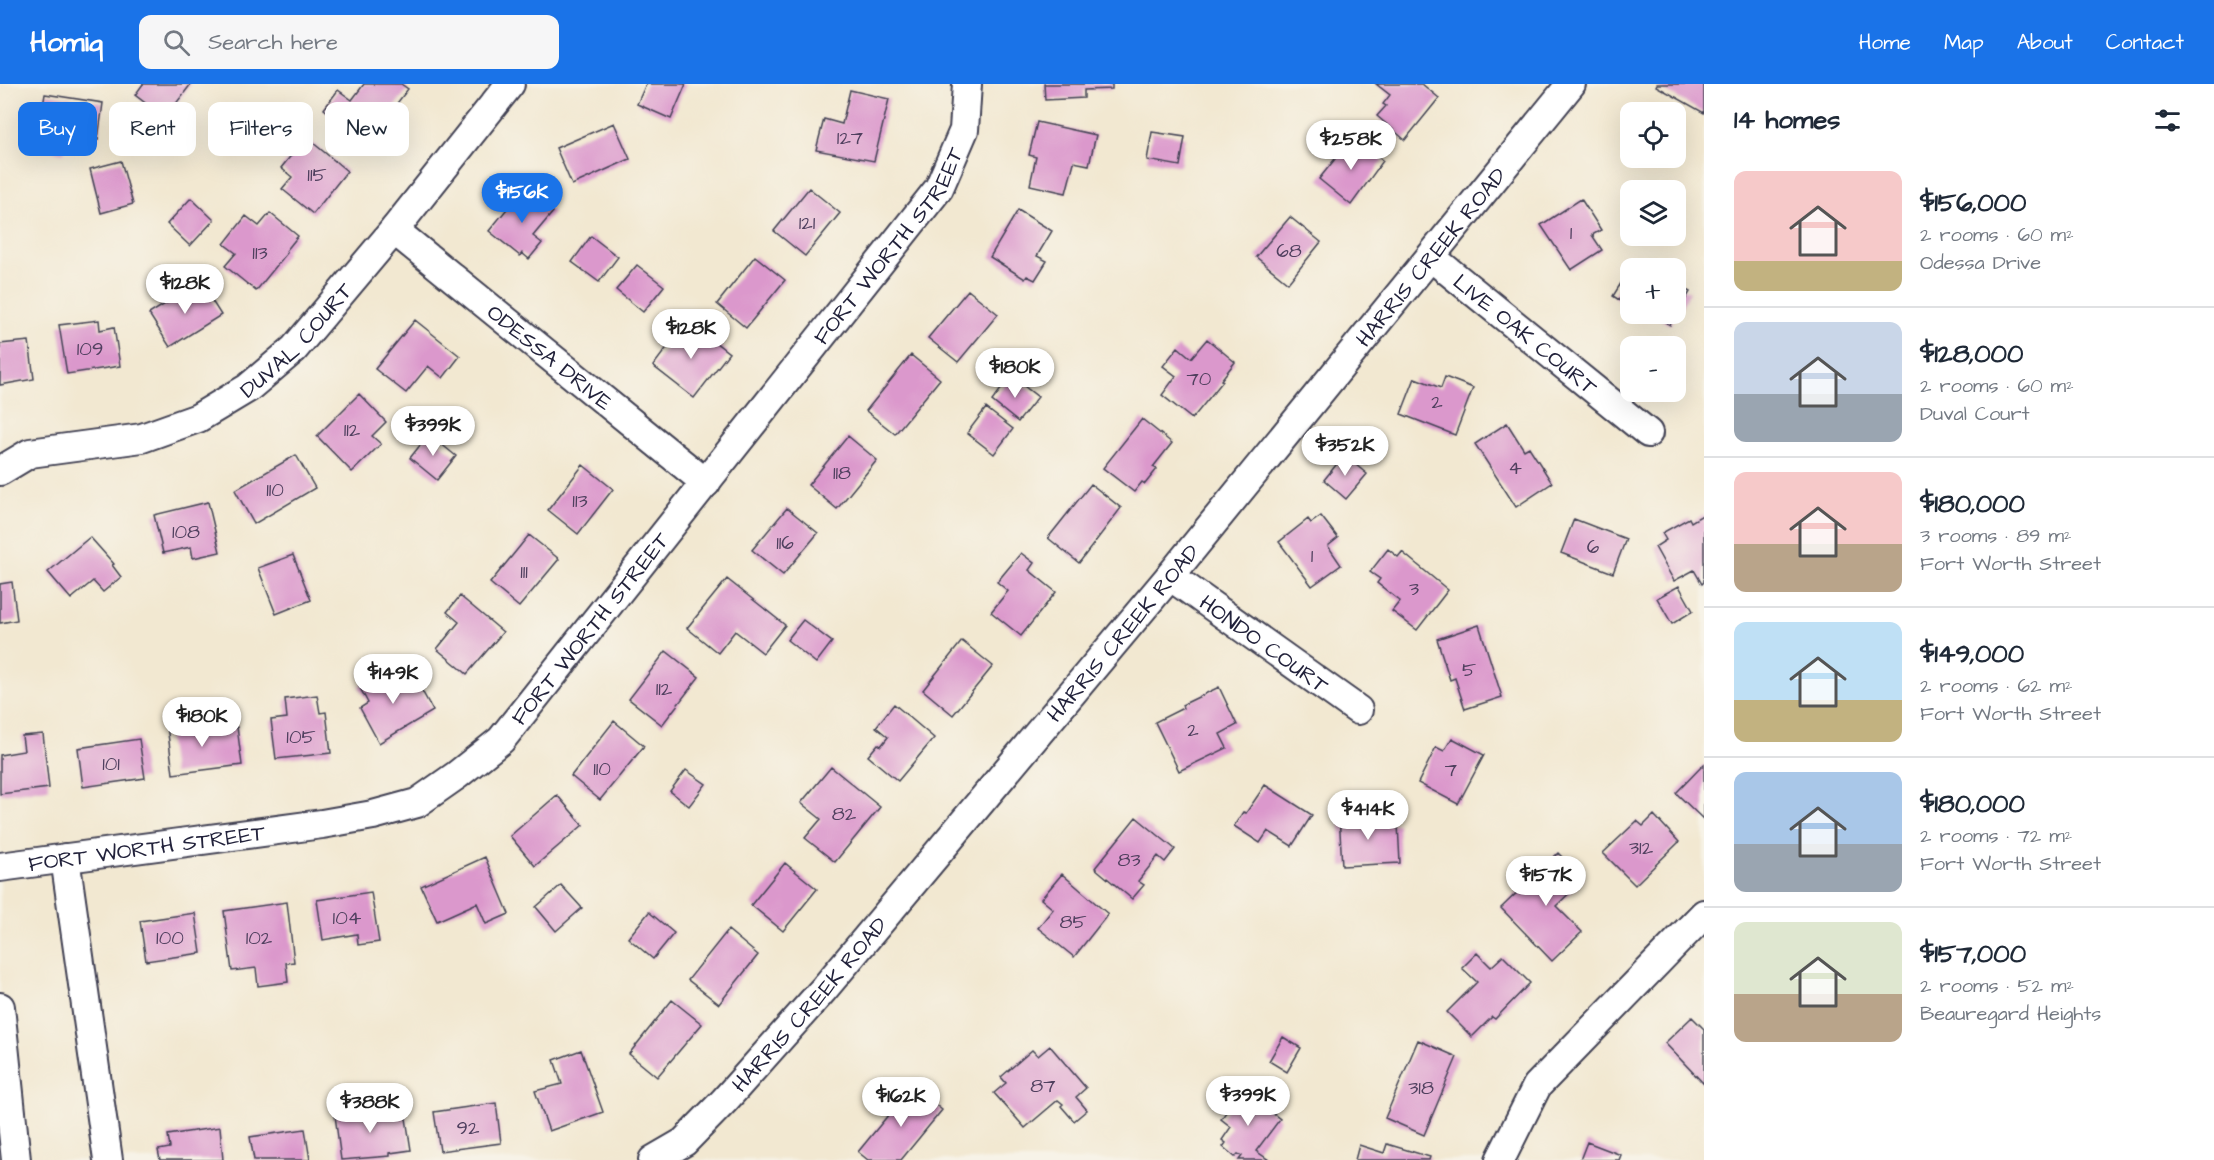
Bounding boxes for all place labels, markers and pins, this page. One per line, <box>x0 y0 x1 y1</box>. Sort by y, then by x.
pin: $258K <box>1309 120 1393 171</box>
pin: $156K <box>480 173 564 224</box>
pin: $128K <box>143 264 227 315</box>
pin: $128K <box>649 309 733 360</box>
pin: $180K <box>973 348 1057 399</box>
pin: $399K <box>391 406 475 457</box>
pin: $352K <box>1303 426 1387 477</box>
pin: $149K <box>351 654 435 705</box>
pin: $180K <box>160 697 244 748</box>
pin: $414K <box>1326 790 1410 841</box>
pin: $157K <box>1504 856 1588 907</box>
pin: $399K <box>1206 1076 1290 1127</box>
pin: $162K <box>859 1077 943 1128</box>
pin: $388K <box>328 1083 412 1134</box>

